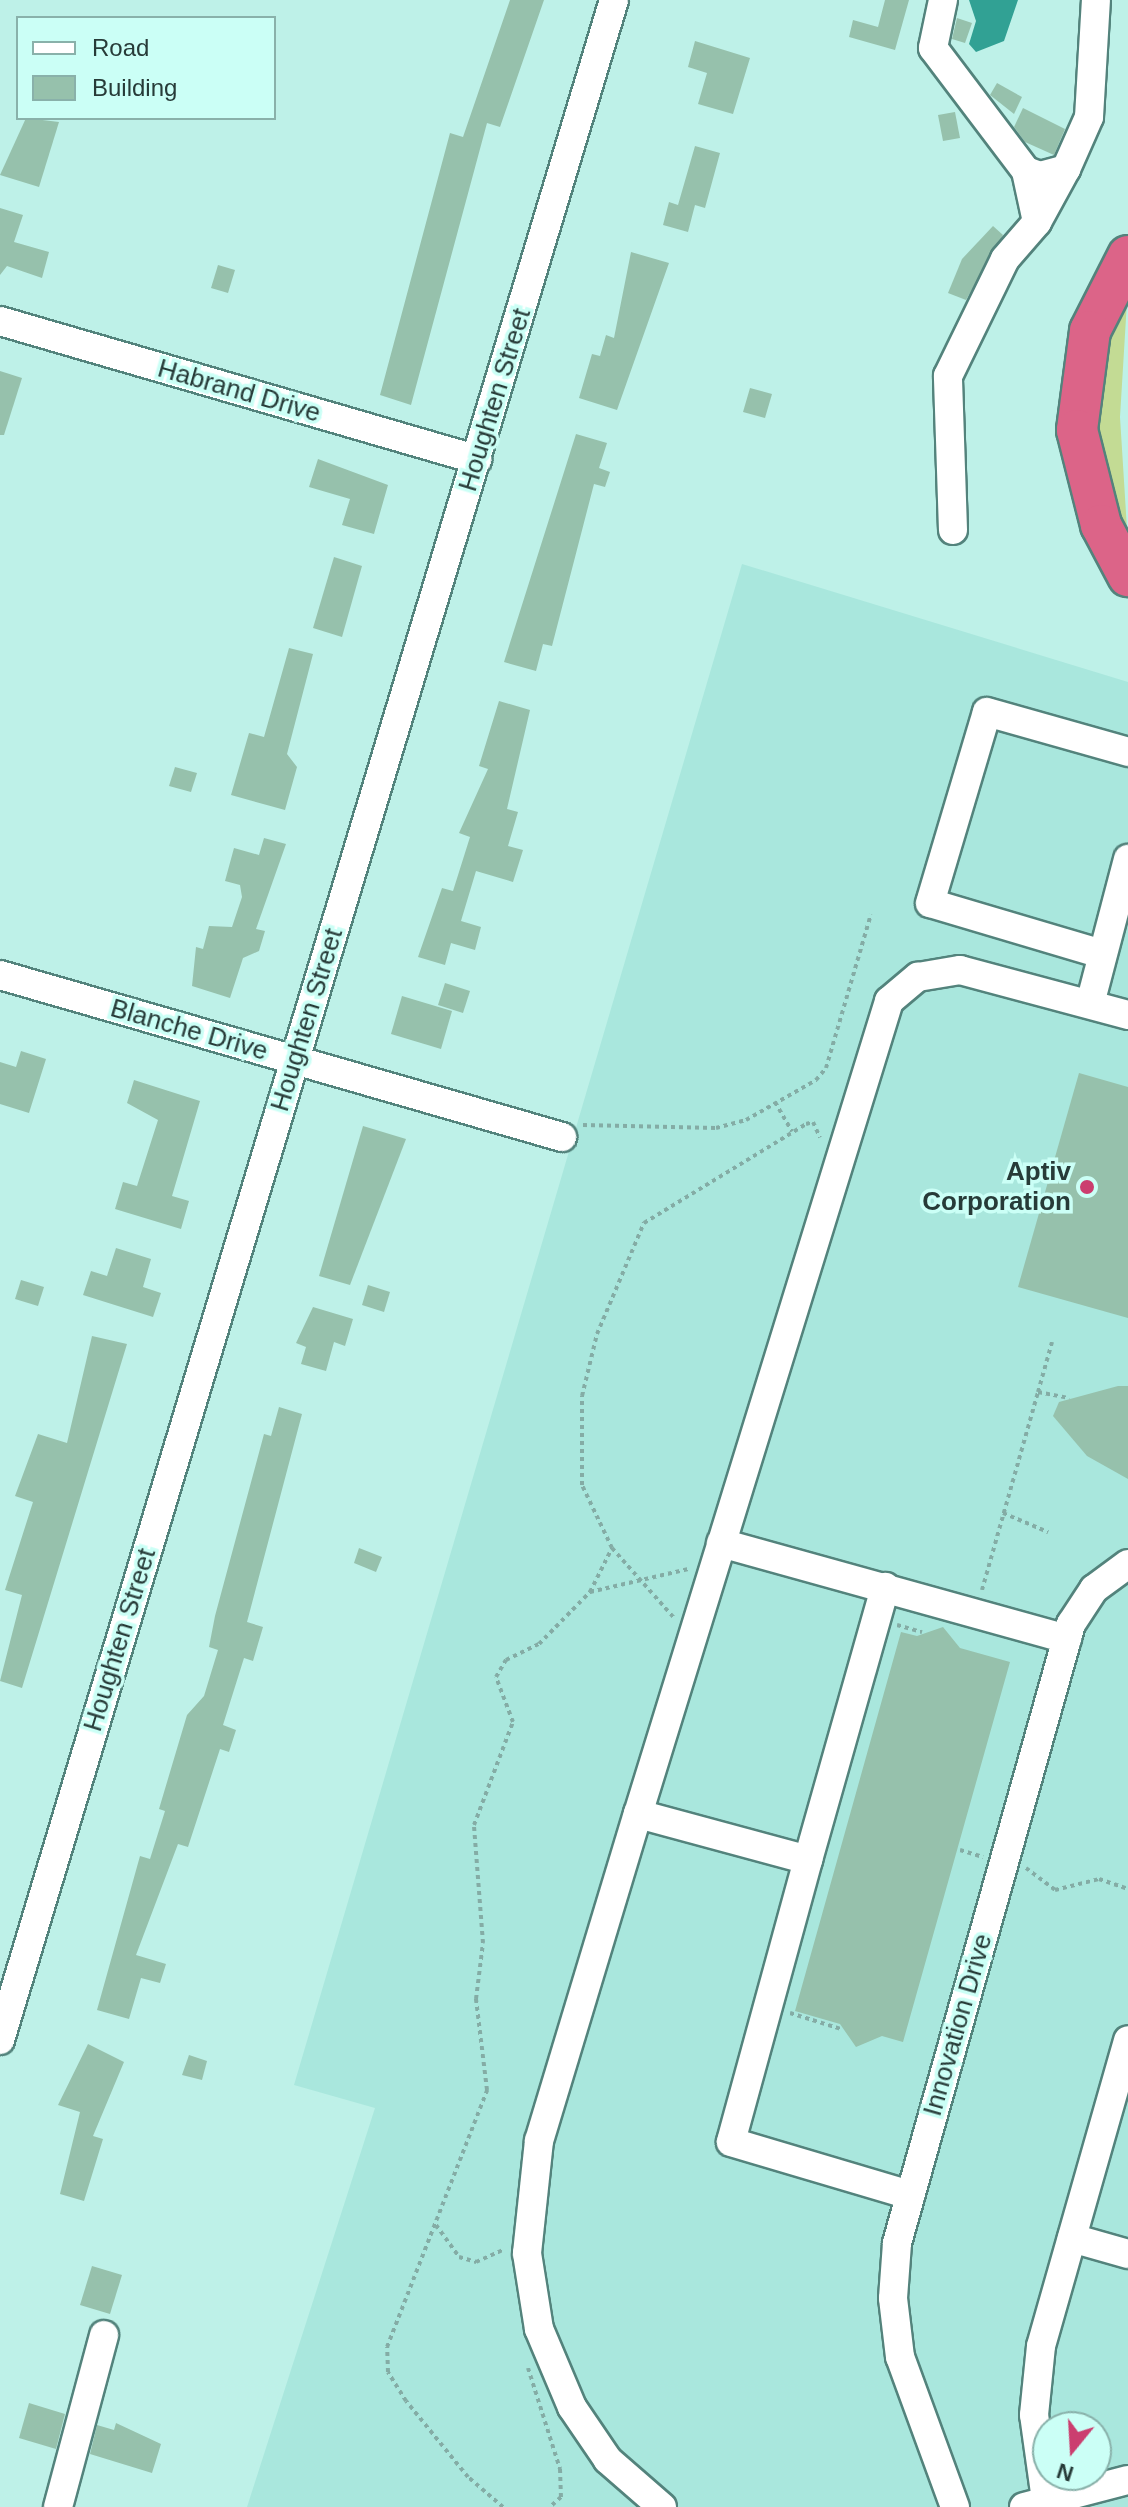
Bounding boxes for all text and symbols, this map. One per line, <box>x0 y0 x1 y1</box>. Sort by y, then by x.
legend <box>16 16 276 120</box>
text: Road <box>92 34 149 61</box>
text: Building <box>92 74 177 101</box>
street label: Houghten Street <box>452 305 538 495</box>
street label: Habrand Drive <box>154 353 324 429</box>
street label: Houghten Street <box>264 925 350 1115</box>
street label: Blanche Drive <box>107 993 271 1067</box>
place label: Aptiv Corporation <box>922 1156 1071 1218</box>
marker: Aptiv Corporation <box>1078 1178 1096 1196</box>
street label: Houghten Street <box>77 1545 163 1735</box>
street label: Innovation Drive <box>917 1930 999 2120</box>
north arrow <box>1032 2411 1112 2491</box>
text: N <box>1054 2458 1076 2487</box>

